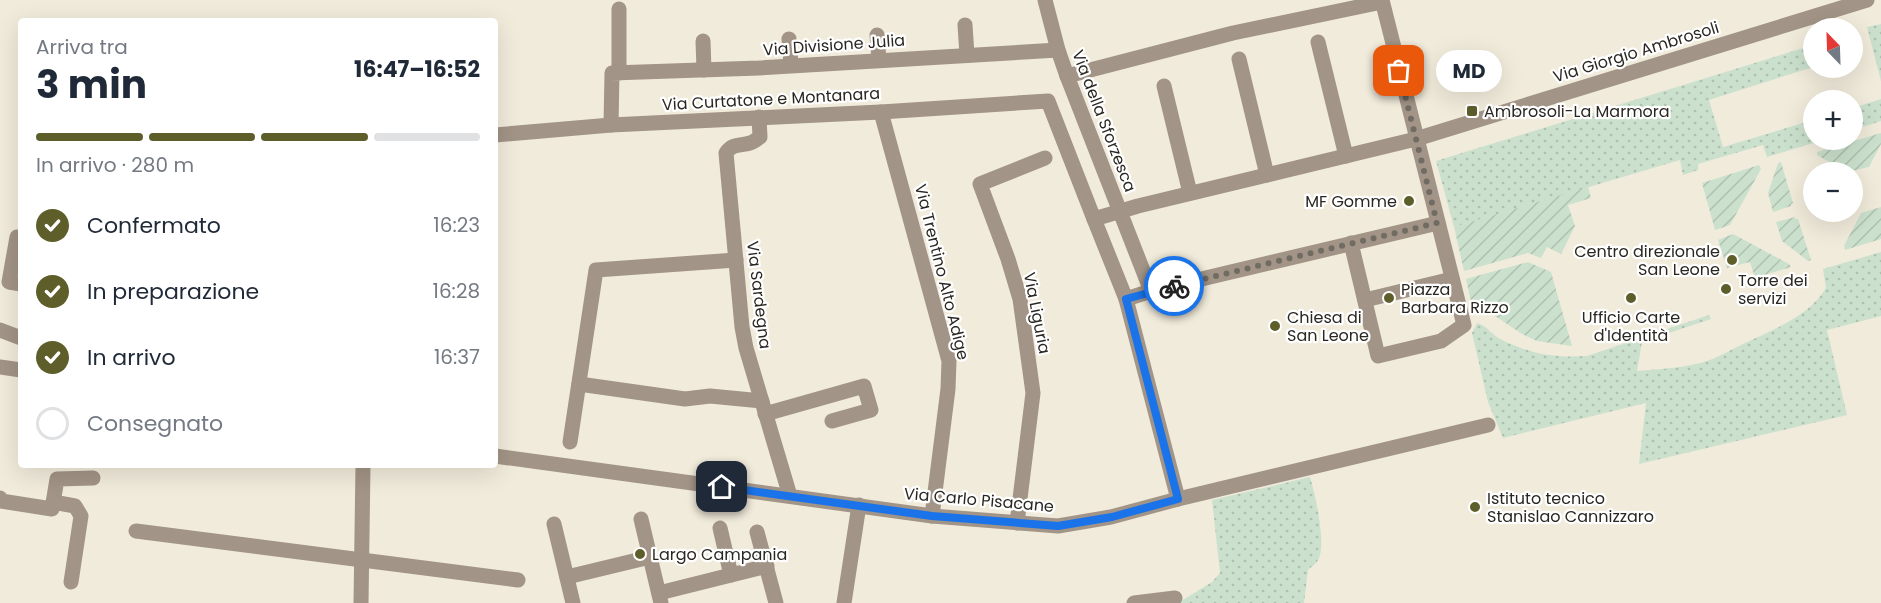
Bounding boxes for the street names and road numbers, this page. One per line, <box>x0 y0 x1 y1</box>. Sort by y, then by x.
street label: Via Giorgio Ambrosoli <box>1550 16 1722 88</box>
street label: Via Divisione Julia <box>762 29 906 61</box>
street label: Via della Sforzesca <box>1066 47 1142 195</box>
street label: Via Curtatone e Montanara <box>661 82 881 116</box>
street label: Via Trentino Alto Adige <box>909 182 975 362</box>
street label: Via Sardegna <box>741 240 777 350</box>
street label: Via Liguria <box>1018 270 1056 356</box>
street label: Via Carlo Pisacane <box>903 482 1055 518</box>

